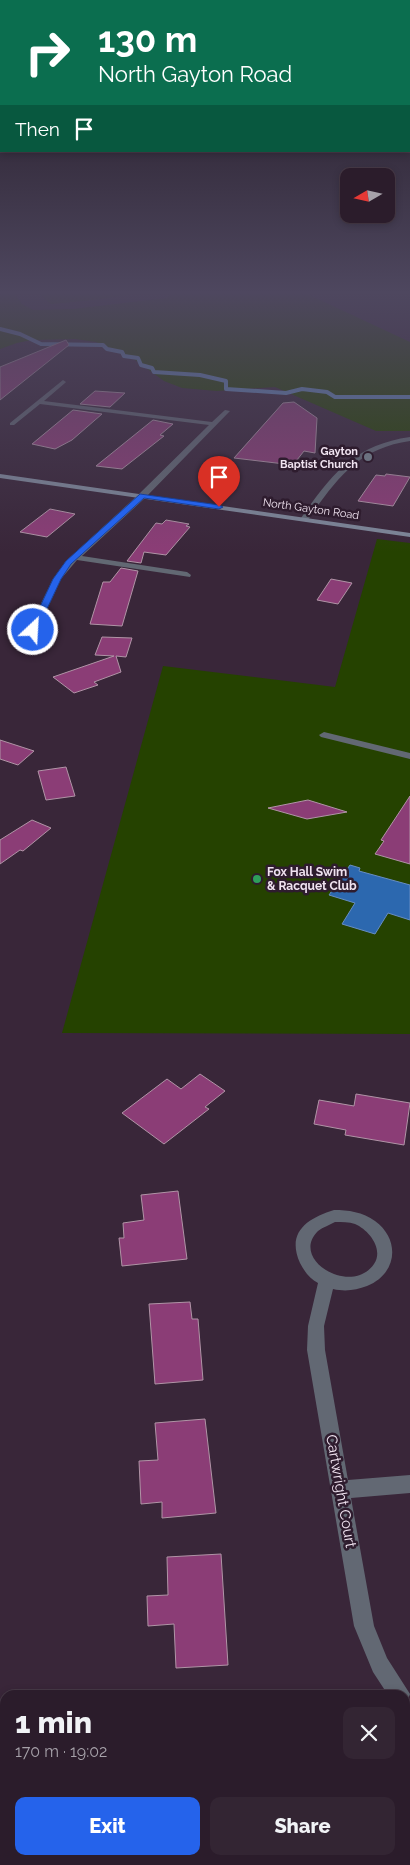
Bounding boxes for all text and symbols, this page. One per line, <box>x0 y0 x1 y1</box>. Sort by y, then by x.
text: 130 m <box>98 19 197 60</box>
icon: right <box>15 20 80 85</box>
text: North Gayton Road <box>98 61 292 87</box>
icon: arrive <box>70 115 98 143</box>
text: Then <box>15 118 60 140</box>
north arrow <box>340 168 395 222</box>
map controls <box>340 168 395 223</box>
place label: Gayton Baptist Church <box>280 445 358 471</box>
marker: Gayton Baptist Church <box>362 451 374 463</box>
pin <box>198 456 240 507</box>
icon: arrive <box>205 463 233 491</box>
street label: North Gayton Road <box>262 496 360 522</box>
position arrow <box>6 603 58 655</box>
place label: Fox Hall Swim & Racquet Club <box>267 865 357 893</box>
marker: Fox Hall Swim & Racquet Club <box>251 873 263 885</box>
street label: Cartwright Court <box>322 1433 360 1549</box>
text: 1 min <box>15 1705 92 1740</box>
button: close <box>343 1707 395 1759</box>
text: 170 m · 19:02 <box>15 1742 107 1761</box>
button: Exit <box>15 1797 200 1855</box>
button: Share <box>210 1797 395 1855</box>

